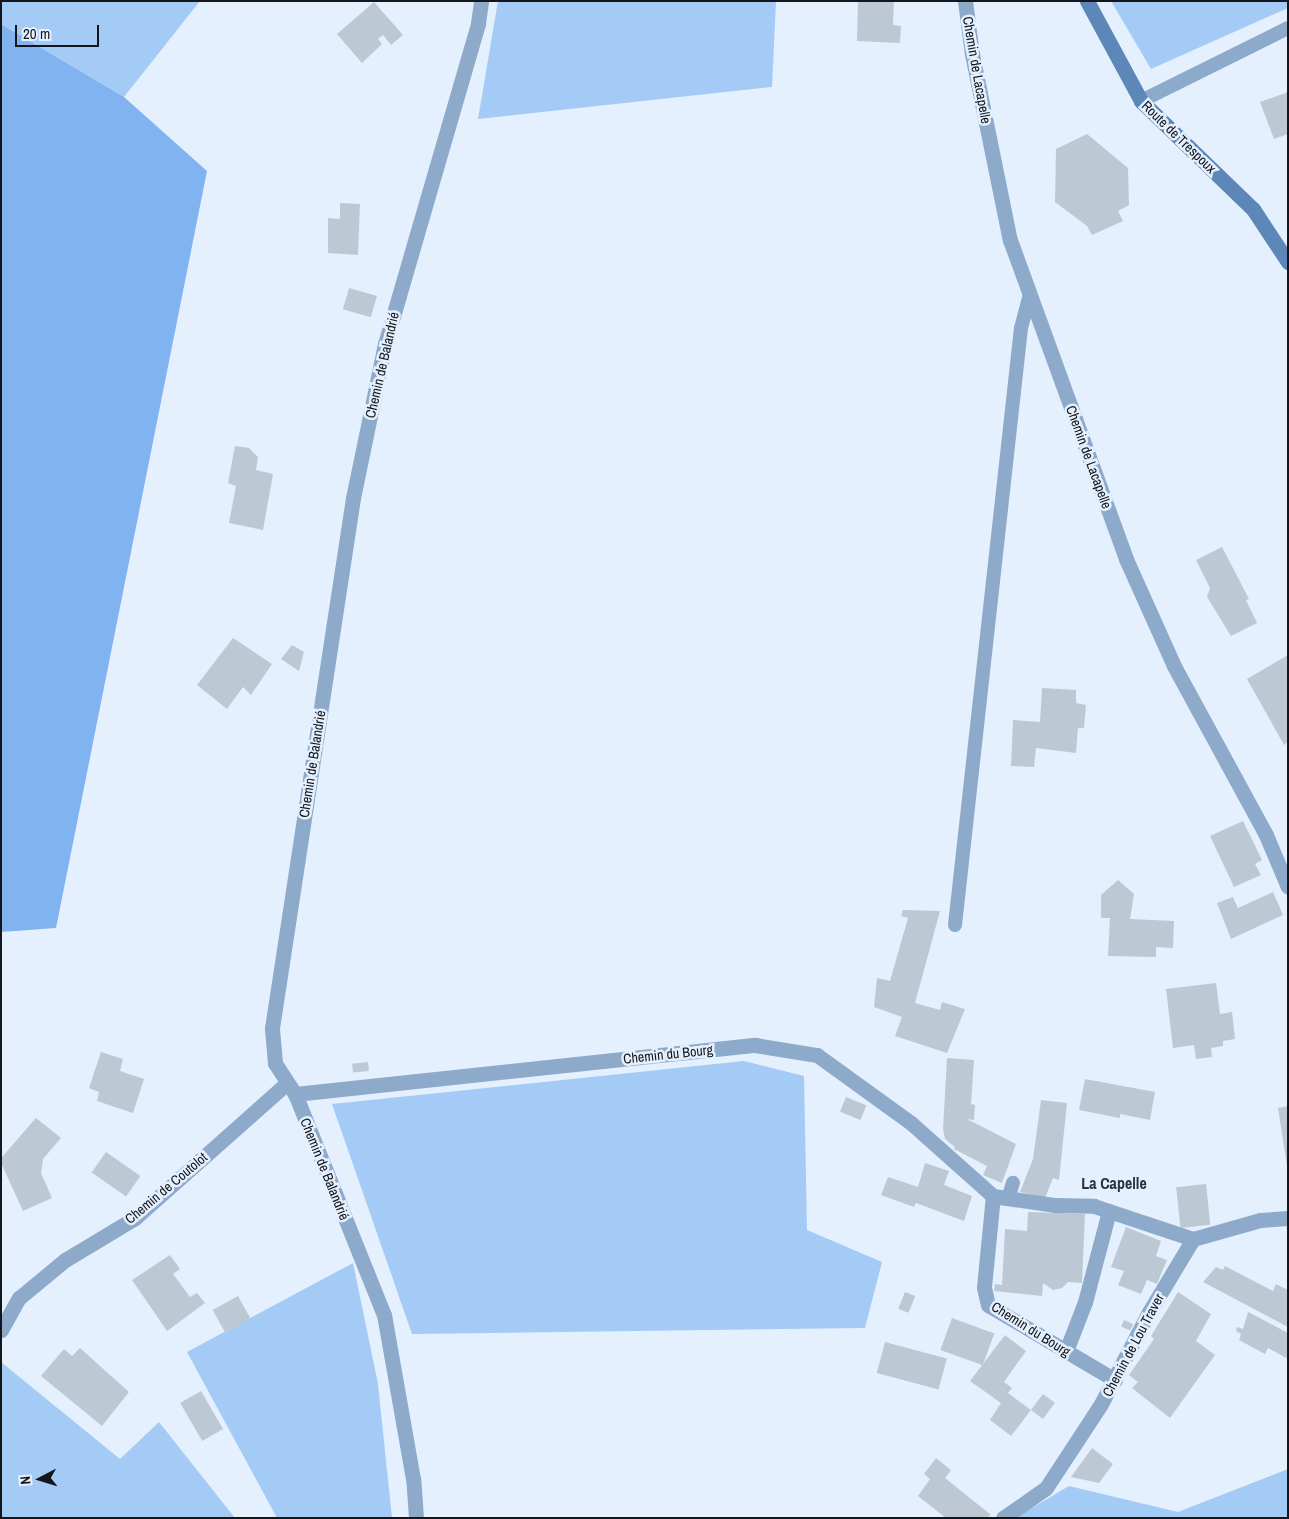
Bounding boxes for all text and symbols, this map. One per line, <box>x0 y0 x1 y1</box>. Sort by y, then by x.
scale bar <box>18 15 101 47</box>
street label: Chemin de Lacapelle <box>959 15 995 125</box>
text: 20 m <box>23 23 50 44</box>
street label: Route de Trespoux <box>1138 97 1220 177</box>
street label: Chemin de Balandrié <box>362 310 402 420</box>
street label: Chemin de Lacapelle <box>1063 403 1115 511</box>
street label: Chemin de Balandrié <box>295 709 329 819</box>
street label: Chemin du Bourg <box>622 1041 714 1067</box>
street label: Chemin de Balandrié <box>297 1116 353 1222</box>
street label: Chemin de Coutolot <box>121 1149 211 1227</box>
district label: La Capelle <box>1081 1173 1147 1193</box>
street label: Chemin de Lou Traver <box>1099 1291 1167 1399</box>
street label: Chemin du Bourg <box>988 1298 1074 1360</box>
north arrow <box>15 1454 65 1504</box>
text: N <box>16 1475 34 1485</box>

